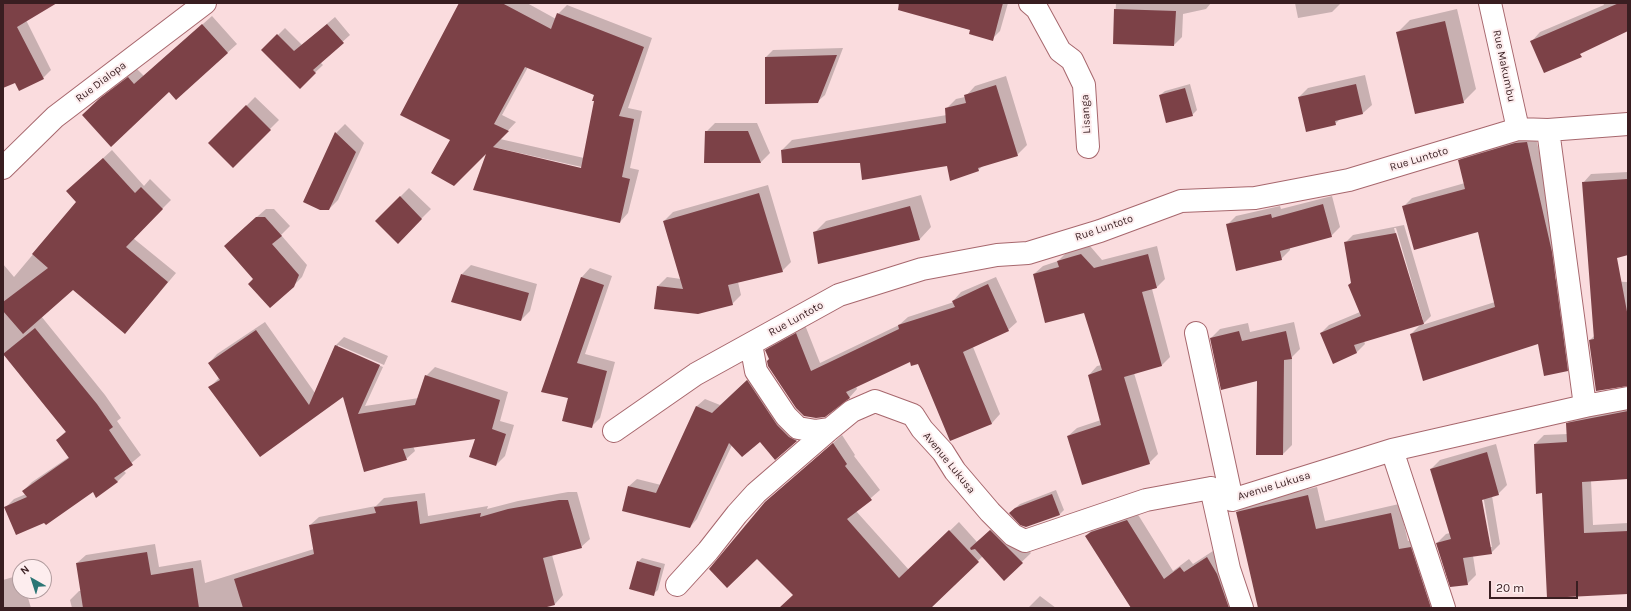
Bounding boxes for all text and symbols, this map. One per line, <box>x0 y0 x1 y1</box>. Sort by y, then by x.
street label: Rue Makumbu <box>1490 29 1518 103</box>
street label: Rue Dialopa <box>73 59 129 105</box>
street label: Lisanga <box>1078 94 1094 134</box>
street label: Rue Luntoto <box>1388 144 1450 174</box>
street label: Rue Luntoto <box>1073 212 1135 244</box>
street label: Rue Luntoto <box>766 299 826 339</box>
street label: Avenue Lukusa <box>920 430 978 496</box>
street label: Avenue Lukusa <box>1236 469 1312 503</box>
north arrow <box>12 559 52 599</box>
text: N <box>18 563 32 578</box>
scale bar <box>1491 573 1580 599</box>
text: 20 m <box>1496 581 1524 595</box>

